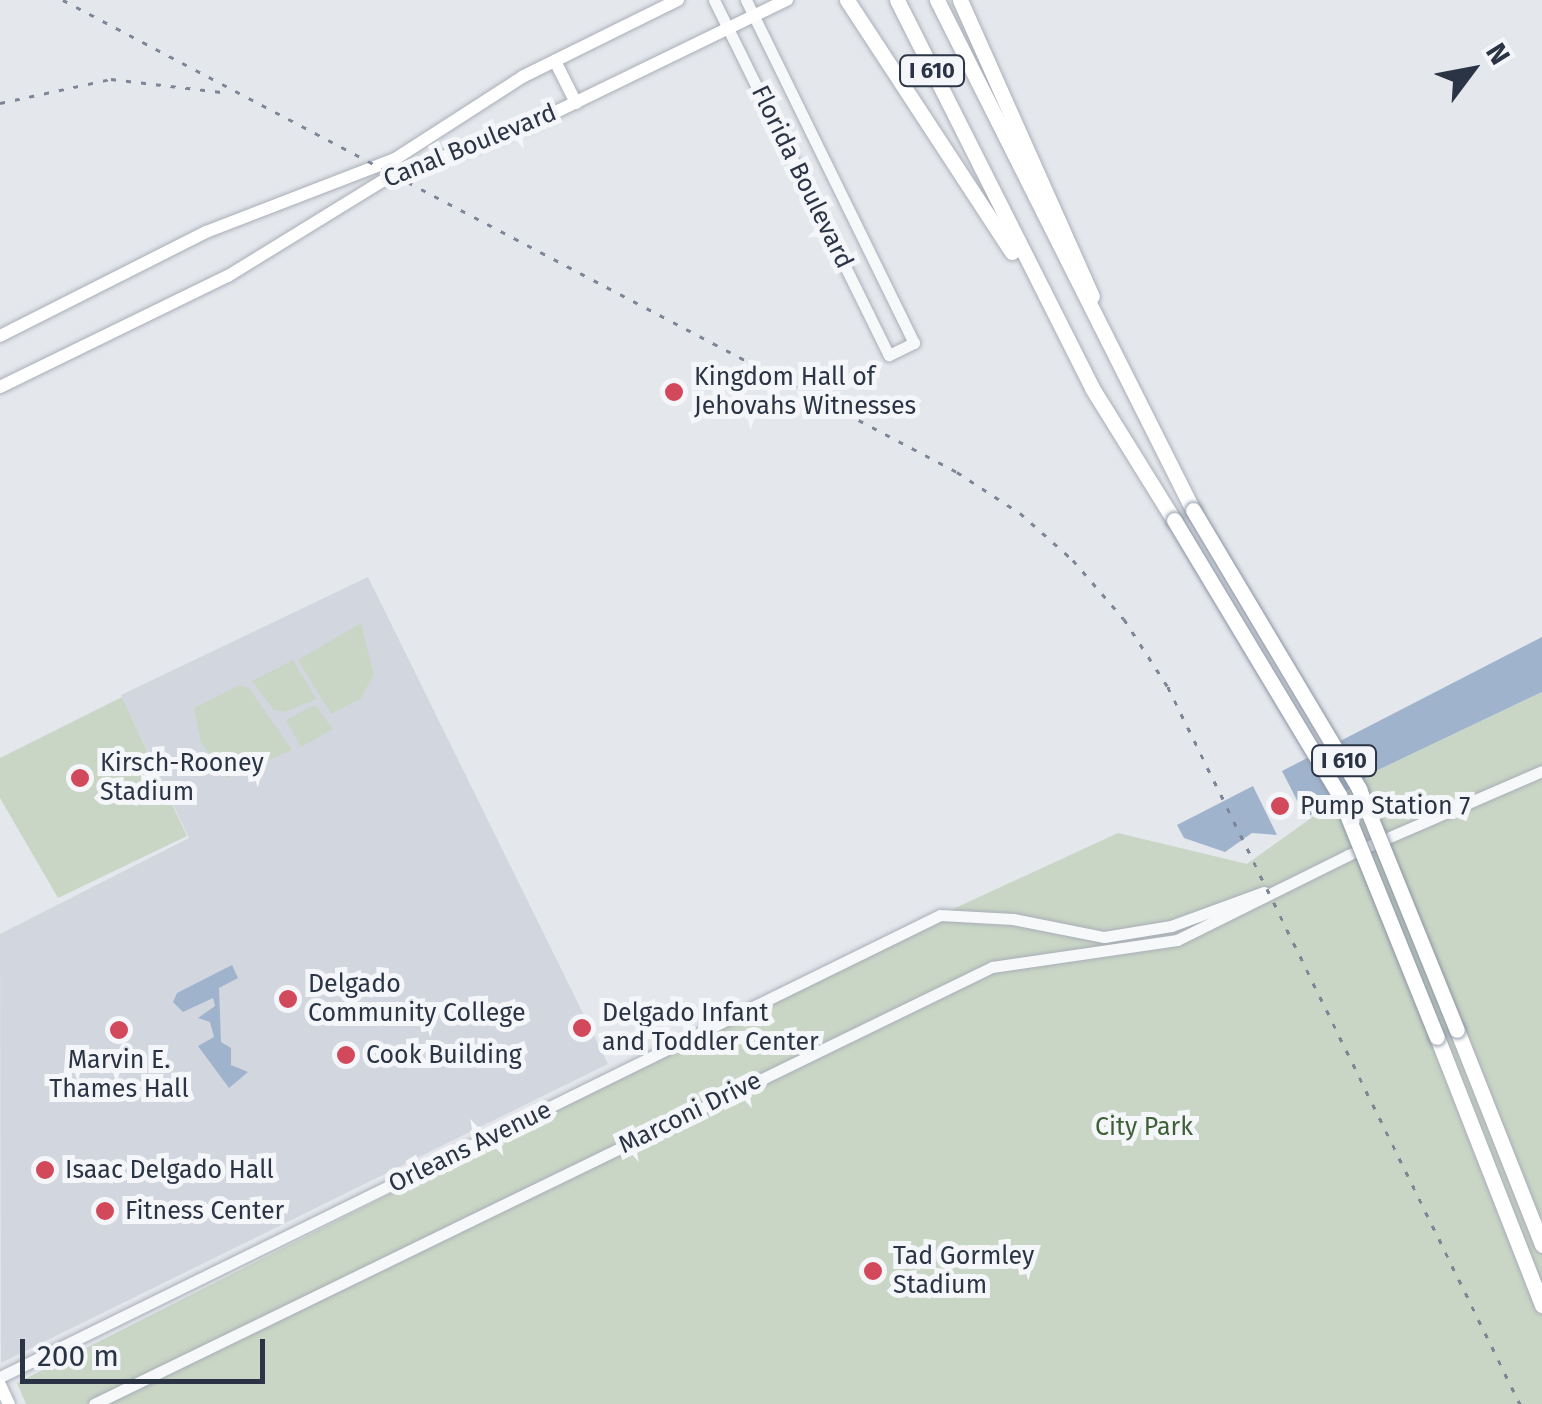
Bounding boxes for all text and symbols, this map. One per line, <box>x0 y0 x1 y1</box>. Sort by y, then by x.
north arrow <box>1422 20 1522 120</box>
text: N <box>1479 37 1517 70</box>
road number: I 610 <box>897 54 967 88</box>
street label: Florida Boulevard <box>745 80 859 274</box>
street label: Canal Boulevard <box>379 98 561 194</box>
place label: Kingdom Hall of Jehovahs Witnesses <box>694 363 916 422</box>
marker: Kingdom Hall of Jehovahs Witnesses <box>663 381 685 403</box>
road number: I 610 <box>1309 744 1379 778</box>
place label: Kirsch-Rooney Stadium <box>100 749 264 808</box>
marker: Kirsch-Rooney Stadium <box>69 767 91 789</box>
place label: Pump Station 7 <box>1300 791 1470 821</box>
marker: Pump Station 7 <box>1269 795 1291 817</box>
place label: Delgado Community College <box>308 970 525 1029</box>
marker: Delgado Community College <box>277 988 299 1010</box>
place label: Delgado Infant and Toddler Center <box>602 999 819 1058</box>
marker: Delgado Infant and Toddler Center <box>571 1017 593 1039</box>
marker: Marvin E. Thames Hall <box>108 1019 130 1041</box>
place label: Cook Building <box>366 1040 522 1070</box>
marker: Cook Building <box>335 1044 357 1066</box>
place label: Marvin E. Thames Hall <box>49 1046 189 1105</box>
street label: Marconi Drive <box>614 1066 766 1160</box>
street label: Orleans Avenue <box>384 1095 556 1199</box>
park label: City Park <box>1095 1112 1193 1142</box>
place label: Isaac Delgado Hall <box>65 1155 274 1185</box>
marker: Isaac Delgado Hall <box>34 1159 56 1181</box>
place label: Fitness Center <box>125 1196 284 1226</box>
marker: Fitness Center <box>94 1200 116 1222</box>
place label: Tad Gormley Stadium <box>893 1242 1034 1301</box>
marker: Tad Gormley Stadium <box>862 1260 884 1282</box>
scale bar <box>25 1319 270 1381</box>
text: 200 m <box>37 1338 119 1374</box>

